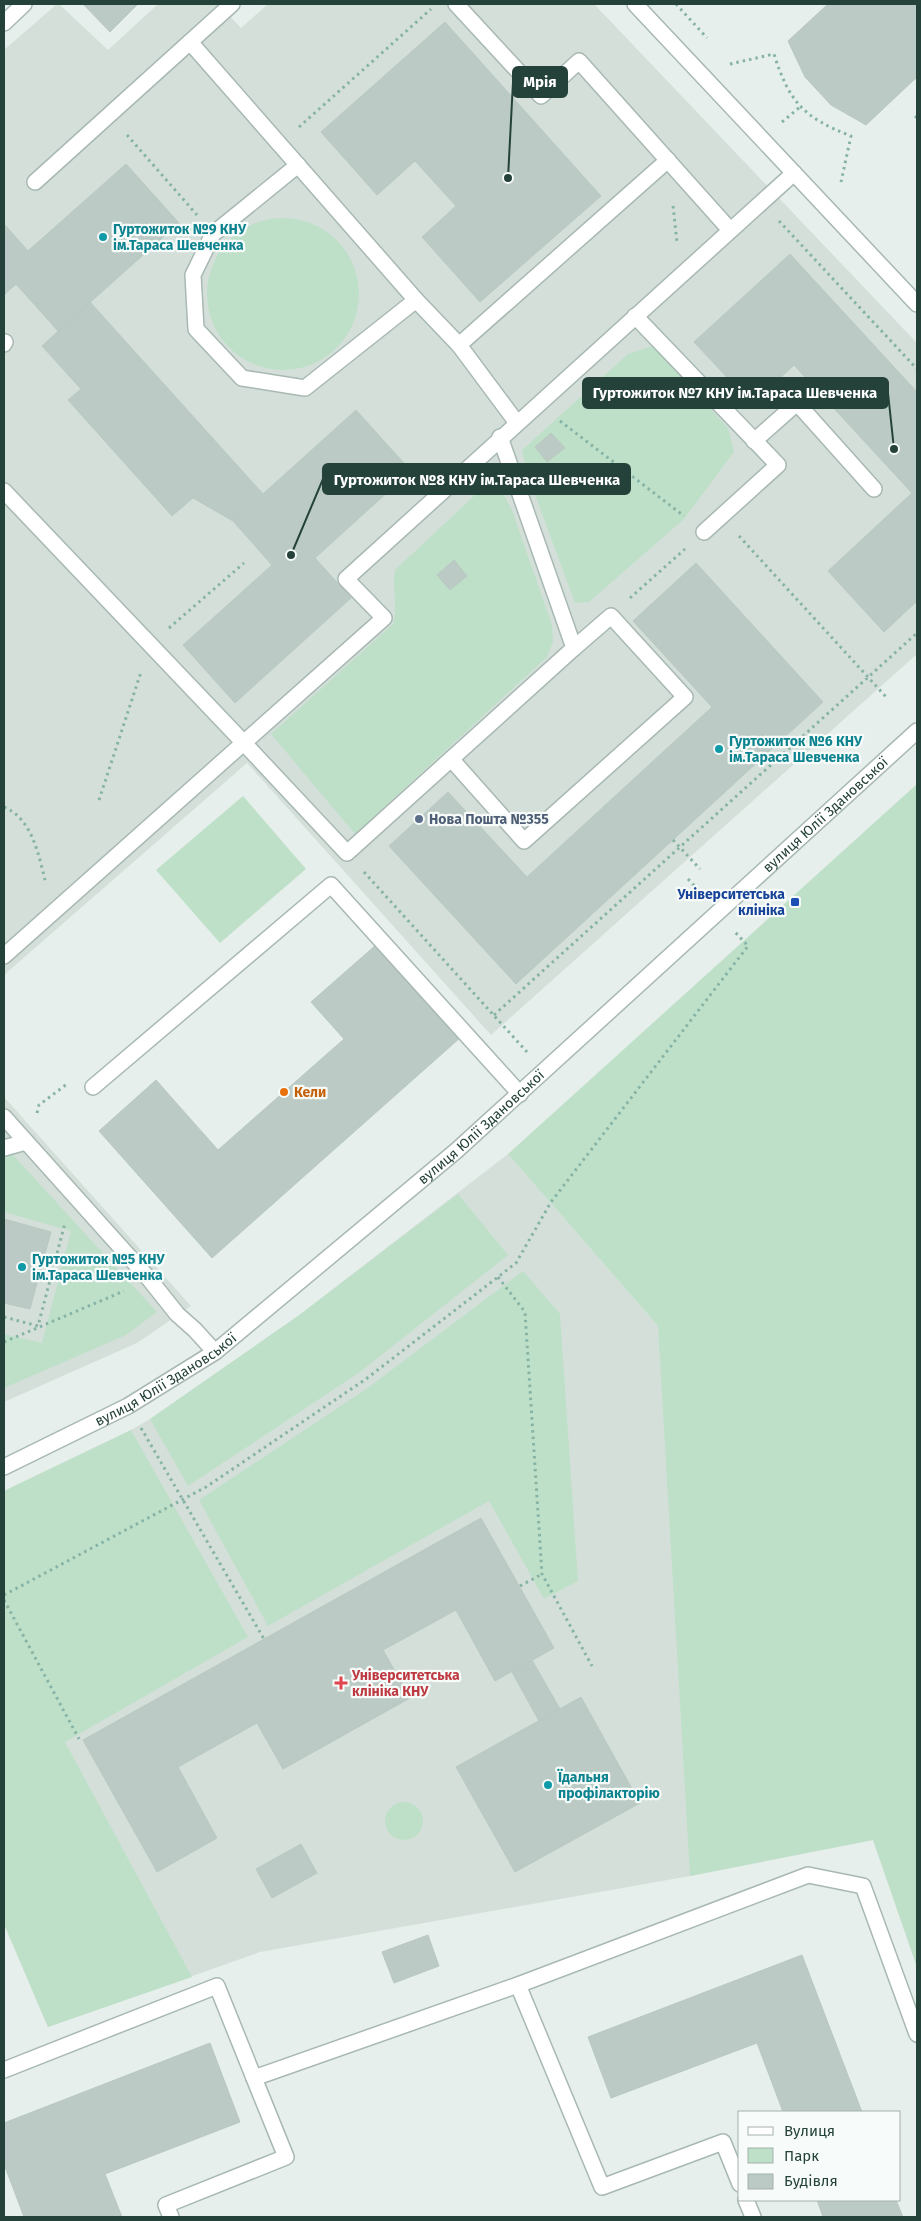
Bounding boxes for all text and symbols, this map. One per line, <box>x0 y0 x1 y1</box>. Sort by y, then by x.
callout: Мрія <box>513 67 567 97</box>
text: Мрія <box>523 73 557 91</box>
place label: Гуртожиток №9 КНУ ім.Тараса Шевченка <box>113 221 247 254</box>
marker: Гуртожиток №9 КНУ ім.Тараса Шевченка <box>97 231 109 243</box>
callout: Гуртожиток №7 КНУ ім.Тараса Шевченка <box>583 378 888 408</box>
text: Гуртожиток №7 КНУ ім.Тараса Шевченка <box>593 384 877 402</box>
callout: Гуртожиток №8 КНУ ім.Тараса Шевченка <box>323 464 630 494</box>
text: Гуртожиток №8 КНУ ім.Тараса Шевченка <box>334 471 620 489</box>
place label: Гуртожиток №6 КНУ ім.Тараса Шевченка <box>729 733 863 766</box>
marker: Гуртожиток №6 КНУ ім.Тараса Шевченка <box>713 743 725 755</box>
street label: вулиця Юлії Здановської <box>759 753 892 876</box>
place label: Нова Пошта №355 <box>429 811 549 828</box>
marker: Нова Пошта №355 <box>413 813 425 825</box>
place label: Університетська клініка <box>676 886 785 919</box>
marker: Університетська клініка <box>789 896 801 908</box>
street label: вулиця Юлії Здановської <box>414 1066 548 1188</box>
place label: Кели <box>294 1084 326 1101</box>
marker: Кели <box>278 1086 290 1098</box>
place label: Гуртожиток №5 КНУ ім.Тараса Шевченка <box>32 1251 166 1284</box>
marker: Гуртожиток №5 КНУ ім.Тараса Шевченка <box>16 1261 28 1273</box>
street label: вулиця Юлії Здановської <box>92 1329 240 1429</box>
place label: Університетська клініка КНУ <box>351 1667 460 1700</box>
marker: Університетська клініка КНУ <box>334 1676 348 1690</box>
place label: Їдальня профілакторію <box>557 1768 660 1802</box>
marker: Їдальня профілакторію <box>542 1779 554 1791</box>
legend <box>738 2111 901 2201</box>
text: Вулиця <box>784 2122 835 2140</box>
text: Парк <box>784 2147 819 2165</box>
text: Будівля <box>784 2172 838 2190</box>

